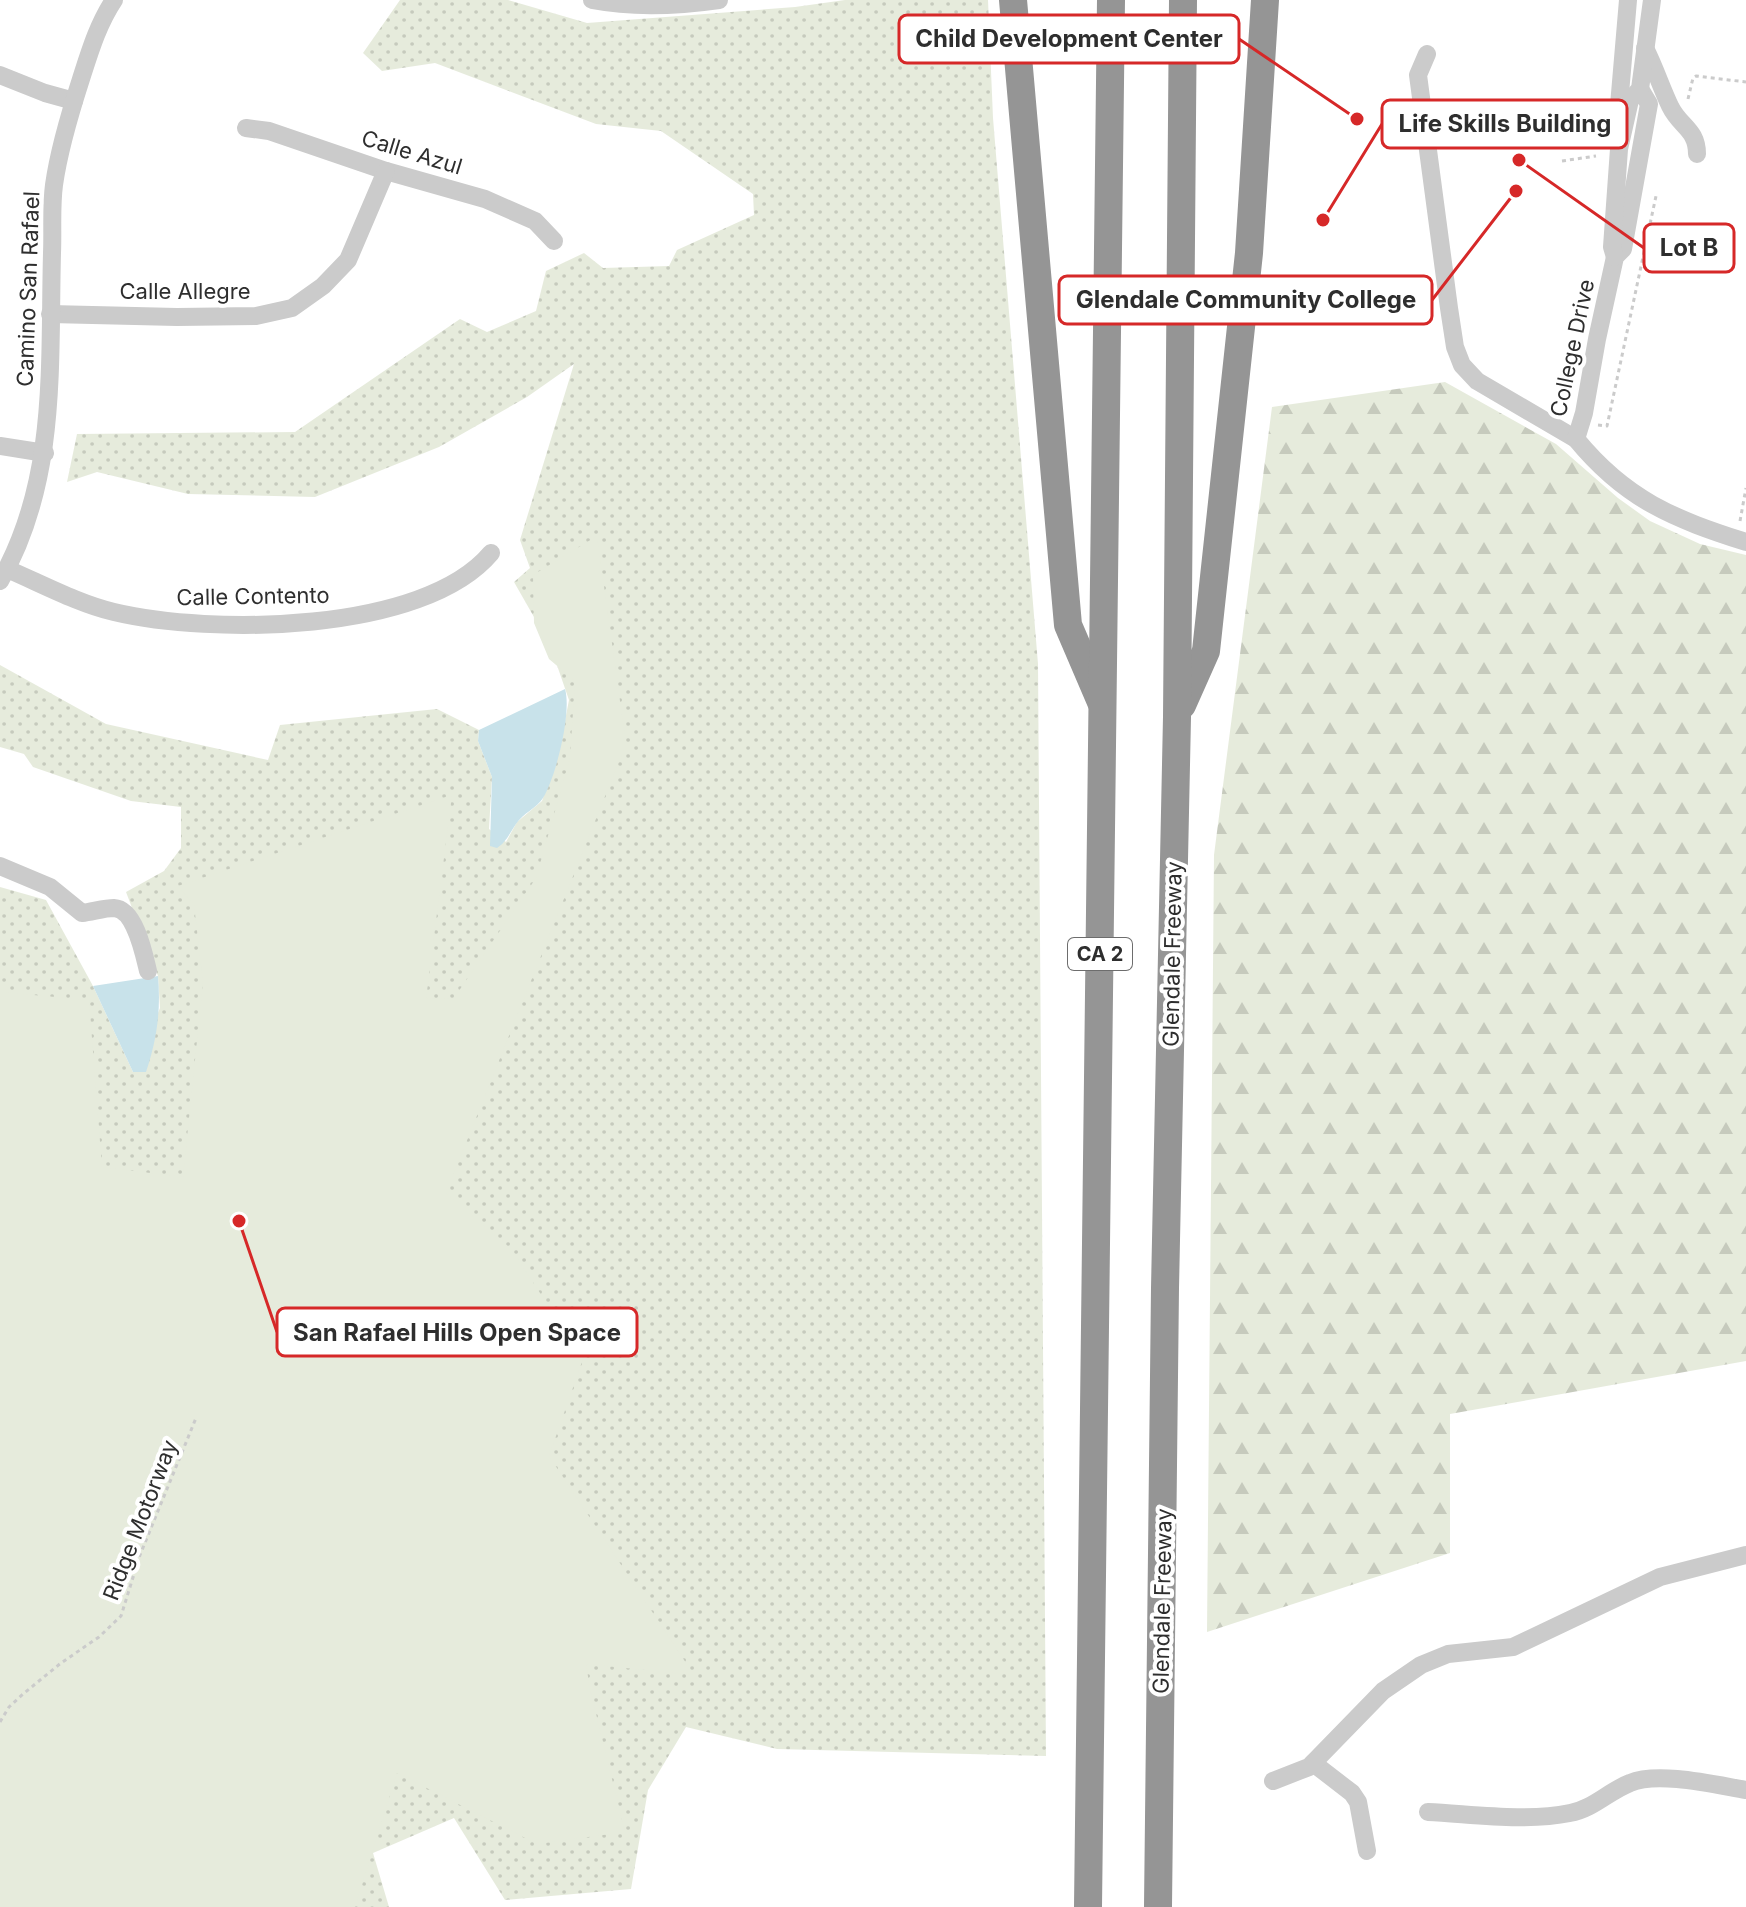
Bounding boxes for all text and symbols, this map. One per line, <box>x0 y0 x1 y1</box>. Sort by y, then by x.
callout: Child Development Center <box>899 15 1239 63</box>
text: Child Development Center <box>915 24 1223 53</box>
callout: Life Skills Building <box>1382 100 1627 148</box>
text: Life Skills Building <box>1399 109 1611 138</box>
street label: Calle Azul <box>359 124 465 180</box>
street label: Camino San Rafael <box>12 191 44 387</box>
callout: Lot B <box>1644 224 1734 272</box>
text: Lot B <box>1660 233 1718 262</box>
callout: Glendale Community College <box>1059 276 1432 324</box>
street label: College Drive <box>1545 277 1599 419</box>
street label: Calle Allegre <box>120 278 251 304</box>
text: Glendale Community College <box>1076 285 1416 314</box>
street label: Calle Contento <box>176 582 330 610</box>
street label: Glendale Freeway <box>1157 861 1187 1047</box>
road number: CA 2 <box>1068 938 1132 970</box>
callout: San Rafael Hills Open Space <box>277 1308 637 1356</box>
text: San Rafael Hills Open Space <box>293 1318 621 1347</box>
street label: Ridge Motorway <box>97 1436 183 1604</box>
street label: Glendale Freeway <box>1147 1508 1177 1694</box>

